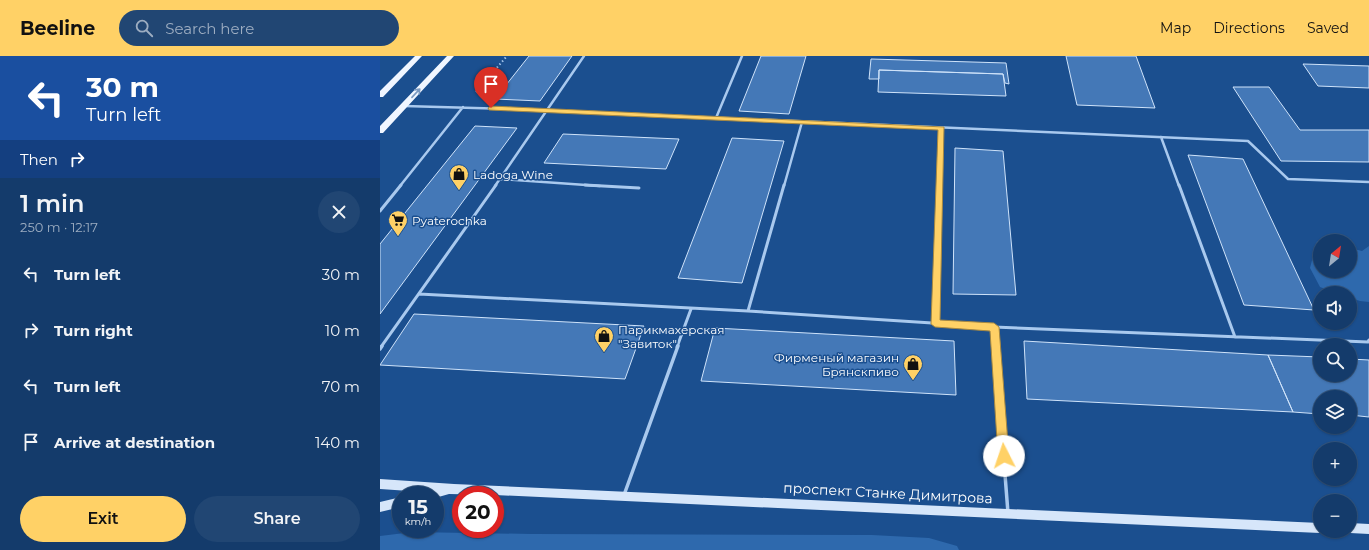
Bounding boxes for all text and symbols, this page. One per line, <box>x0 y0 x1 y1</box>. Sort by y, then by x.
search box <box>119 10 399 46</box>
text: Beeline <box>20 17 95 40</box>
icon: search <box>133 17 155 39</box>
text: Search here <box>165 19 254 38</box>
text: Map <box>1160 19 1191 37</box>
text: Directions <box>1213 19 1285 37</box>
text: Saved <box>1307 19 1349 37</box>
pin <box>474 67 508 108</box>
text: 30 m <box>86 70 159 104</box>
icon: left <box>20 72 72 124</box>
icon: arrive <box>480 73 502 95</box>
one-way arrow <box>412 88 421 98</box>
text: Turn left <box>86 104 161 126</box>
icon: right <box>66 148 88 170</box>
text: Then <box>20 150 58 169</box>
shop icon: Ladoga Wine <box>448 163 470 191</box>
place label: Ladoga Wine <box>473 167 553 182</box>
text: 1 min <box>20 189 84 218</box>
button: close <box>318 191 360 233</box>
supermarket icon: Pyaterochka <box>387 209 409 237</box>
place label: Pyaterochka <box>412 213 487 228</box>
text: 250 m · 12:17 <box>20 219 98 235</box>
north arrow <box>1313 234 1357 278</box>
map controls <box>1313 234 1357 538</box>
icon: left <box>20 263 42 285</box>
text: Turn left <box>54 265 121 284</box>
text: 30 m <box>322 265 360 284</box>
button: sound <box>1313 286 1357 330</box>
icon: right <box>20 319 42 341</box>
text: Turn right <box>54 321 133 340</box>
text: 10 m <box>325 321 360 340</box>
place label: Парикмахерская "Завиток" <box>618 322 724 351</box>
shop icon: Парикмахерская "Завиток" <box>593 325 615 353</box>
button: search <box>1313 338 1357 382</box>
place label: Фирменый магазин Брянскпиво <box>774 350 899 379</box>
shop icon: Фирменый магазин Брянскпиво <box>902 353 924 381</box>
icon: left <box>20 375 42 397</box>
text: Turn left <box>54 377 121 396</box>
text: 70 m <box>322 377 360 396</box>
button: layers <box>1313 390 1357 434</box>
icon: arrive <box>20 431 42 453</box>
text: Arrive at destination <box>54 433 215 452</box>
text: 140 m <box>315 433 360 452</box>
position arrow <box>983 435 1025 477</box>
button: + <box>1313 442 1357 486</box>
street label: проспект Станке Димитрова <box>783 479 993 507</box>
speed limit sign: 20 <box>452 486 504 538</box>
button: − <box>1313 494 1357 538</box>
text: 15 <box>408 495 428 519</box>
button: Exit <box>20 496 186 542</box>
button: Share <box>194 496 360 542</box>
text: km/h <box>405 515 431 528</box>

